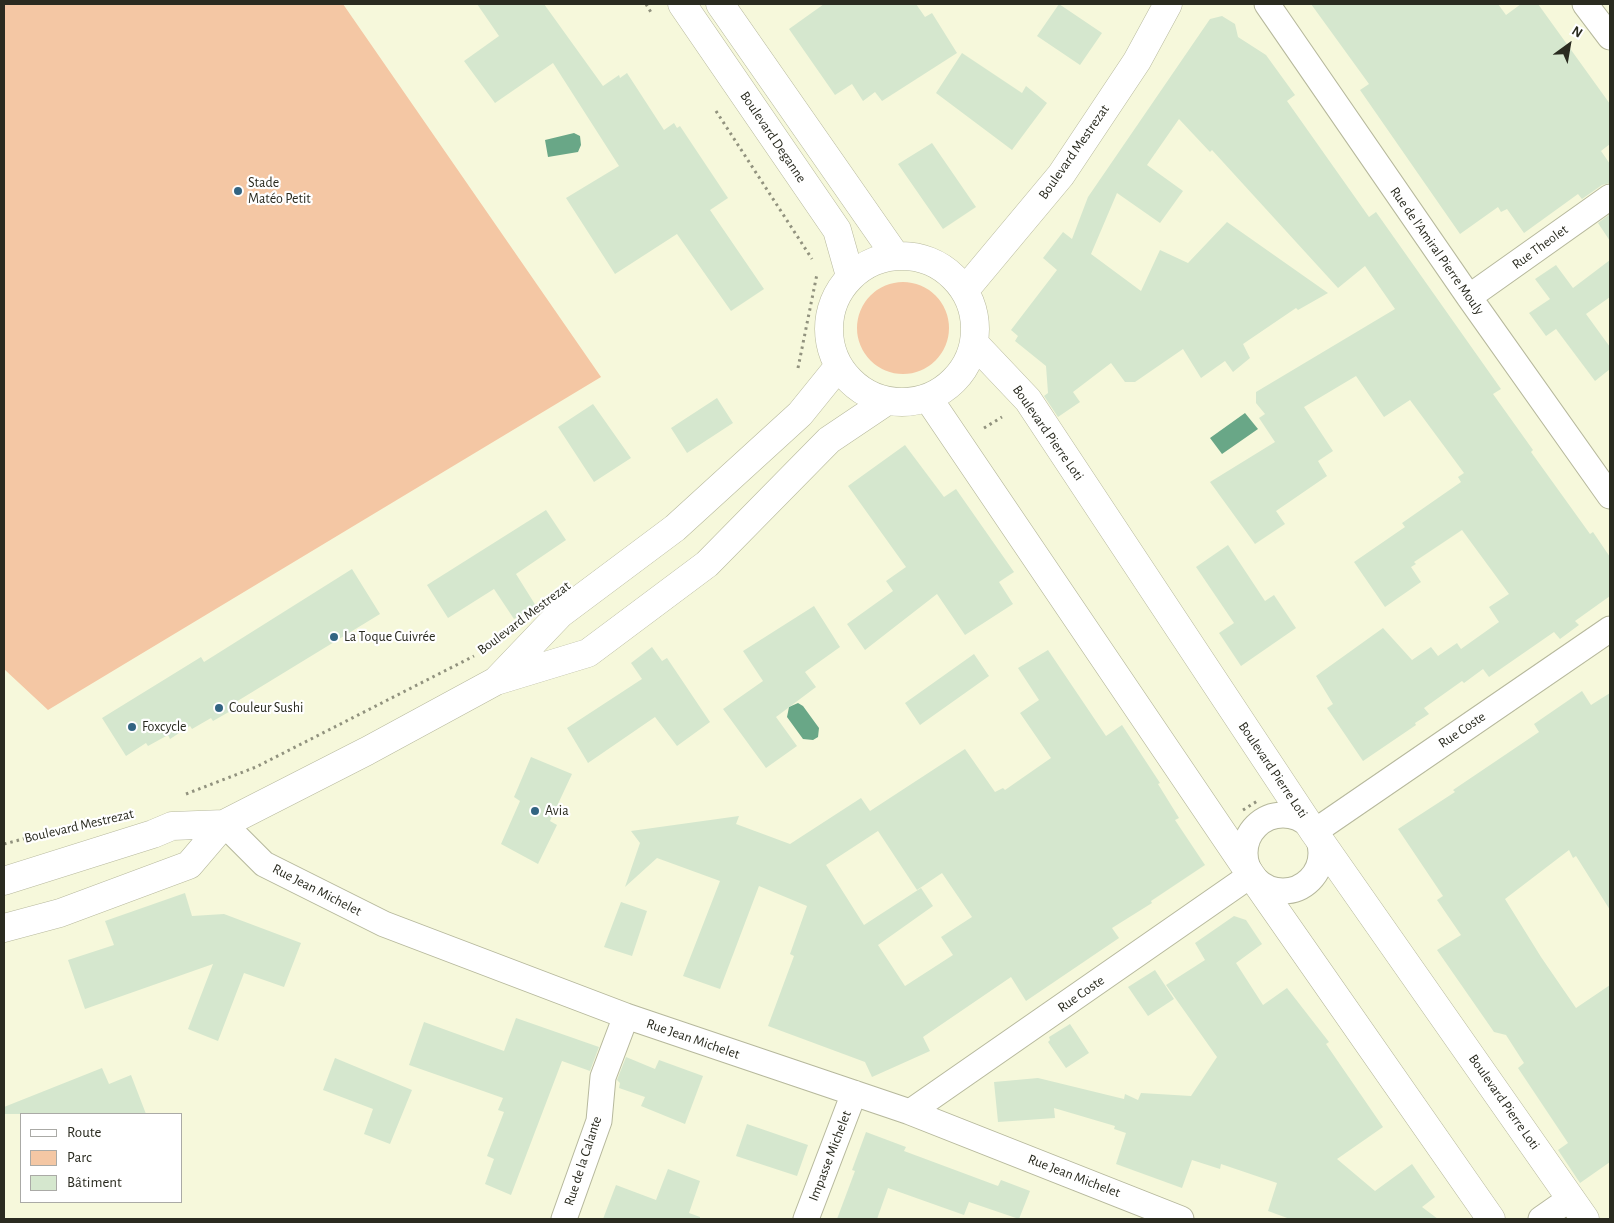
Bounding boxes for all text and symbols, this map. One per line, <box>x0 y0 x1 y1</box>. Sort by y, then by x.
north arrow <box>1544 20 1594 70</box>
text: N <box>1569 24 1585 41</box>
street label: Boulevard Deganne <box>736 88 810 186</box>
street label: Boulevard Mestrezat <box>1035 101 1113 203</box>
place label: Stade Matéo Petit <box>248 175 311 208</box>
street label: Rue de l'Amiral Pierre Mouly <box>1386 184 1488 318</box>
marker: Stade Matéo Petit <box>232 185 244 197</box>
street label: Rue Theolet <box>1509 221 1571 273</box>
street label: Boulevard Pierre Loti <box>1009 382 1087 484</box>
street label: Boulevard Mestrezat <box>474 578 574 658</box>
place label: La Toque Cuivrée <box>344 629 435 645</box>
marker: La Toque Cuivrée <box>328 631 340 643</box>
place label: Couleur Sushi <box>229 700 303 716</box>
marker: Couleur Sushi <box>213 702 225 714</box>
street label: Rue Coste <box>1435 708 1489 752</box>
place label: Foxcycle <box>142 719 187 735</box>
street label: Boulevard Pierre Loti <box>1235 719 1311 821</box>
marker: Foxcycle <box>126 721 138 733</box>
place label: Avia <box>545 803 569 819</box>
street label: Boulevard Mestrezat <box>23 805 135 847</box>
marker: Avia <box>529 805 541 817</box>
street label: Rue Jean Michelet <box>270 860 364 920</box>
street label: Rue Coste <box>1054 972 1108 1016</box>
street label: Rue Jean Michelet <box>644 1015 742 1063</box>
street label: Boulevard Pierre Loti <box>1465 1051 1543 1153</box>
street label: Impasse Michelet <box>805 1108 855 1204</box>
legend <box>20 1113 182 1203</box>
street label: Rue de la Calante <box>561 1114 605 1208</box>
text: Route <box>67 1125 101 1140</box>
text: Parc <box>67 1150 92 1165</box>
street label: Rue Jean Michelet <box>1025 1151 1123 1201</box>
text: Bâtiment <box>67 1175 122 1190</box>

